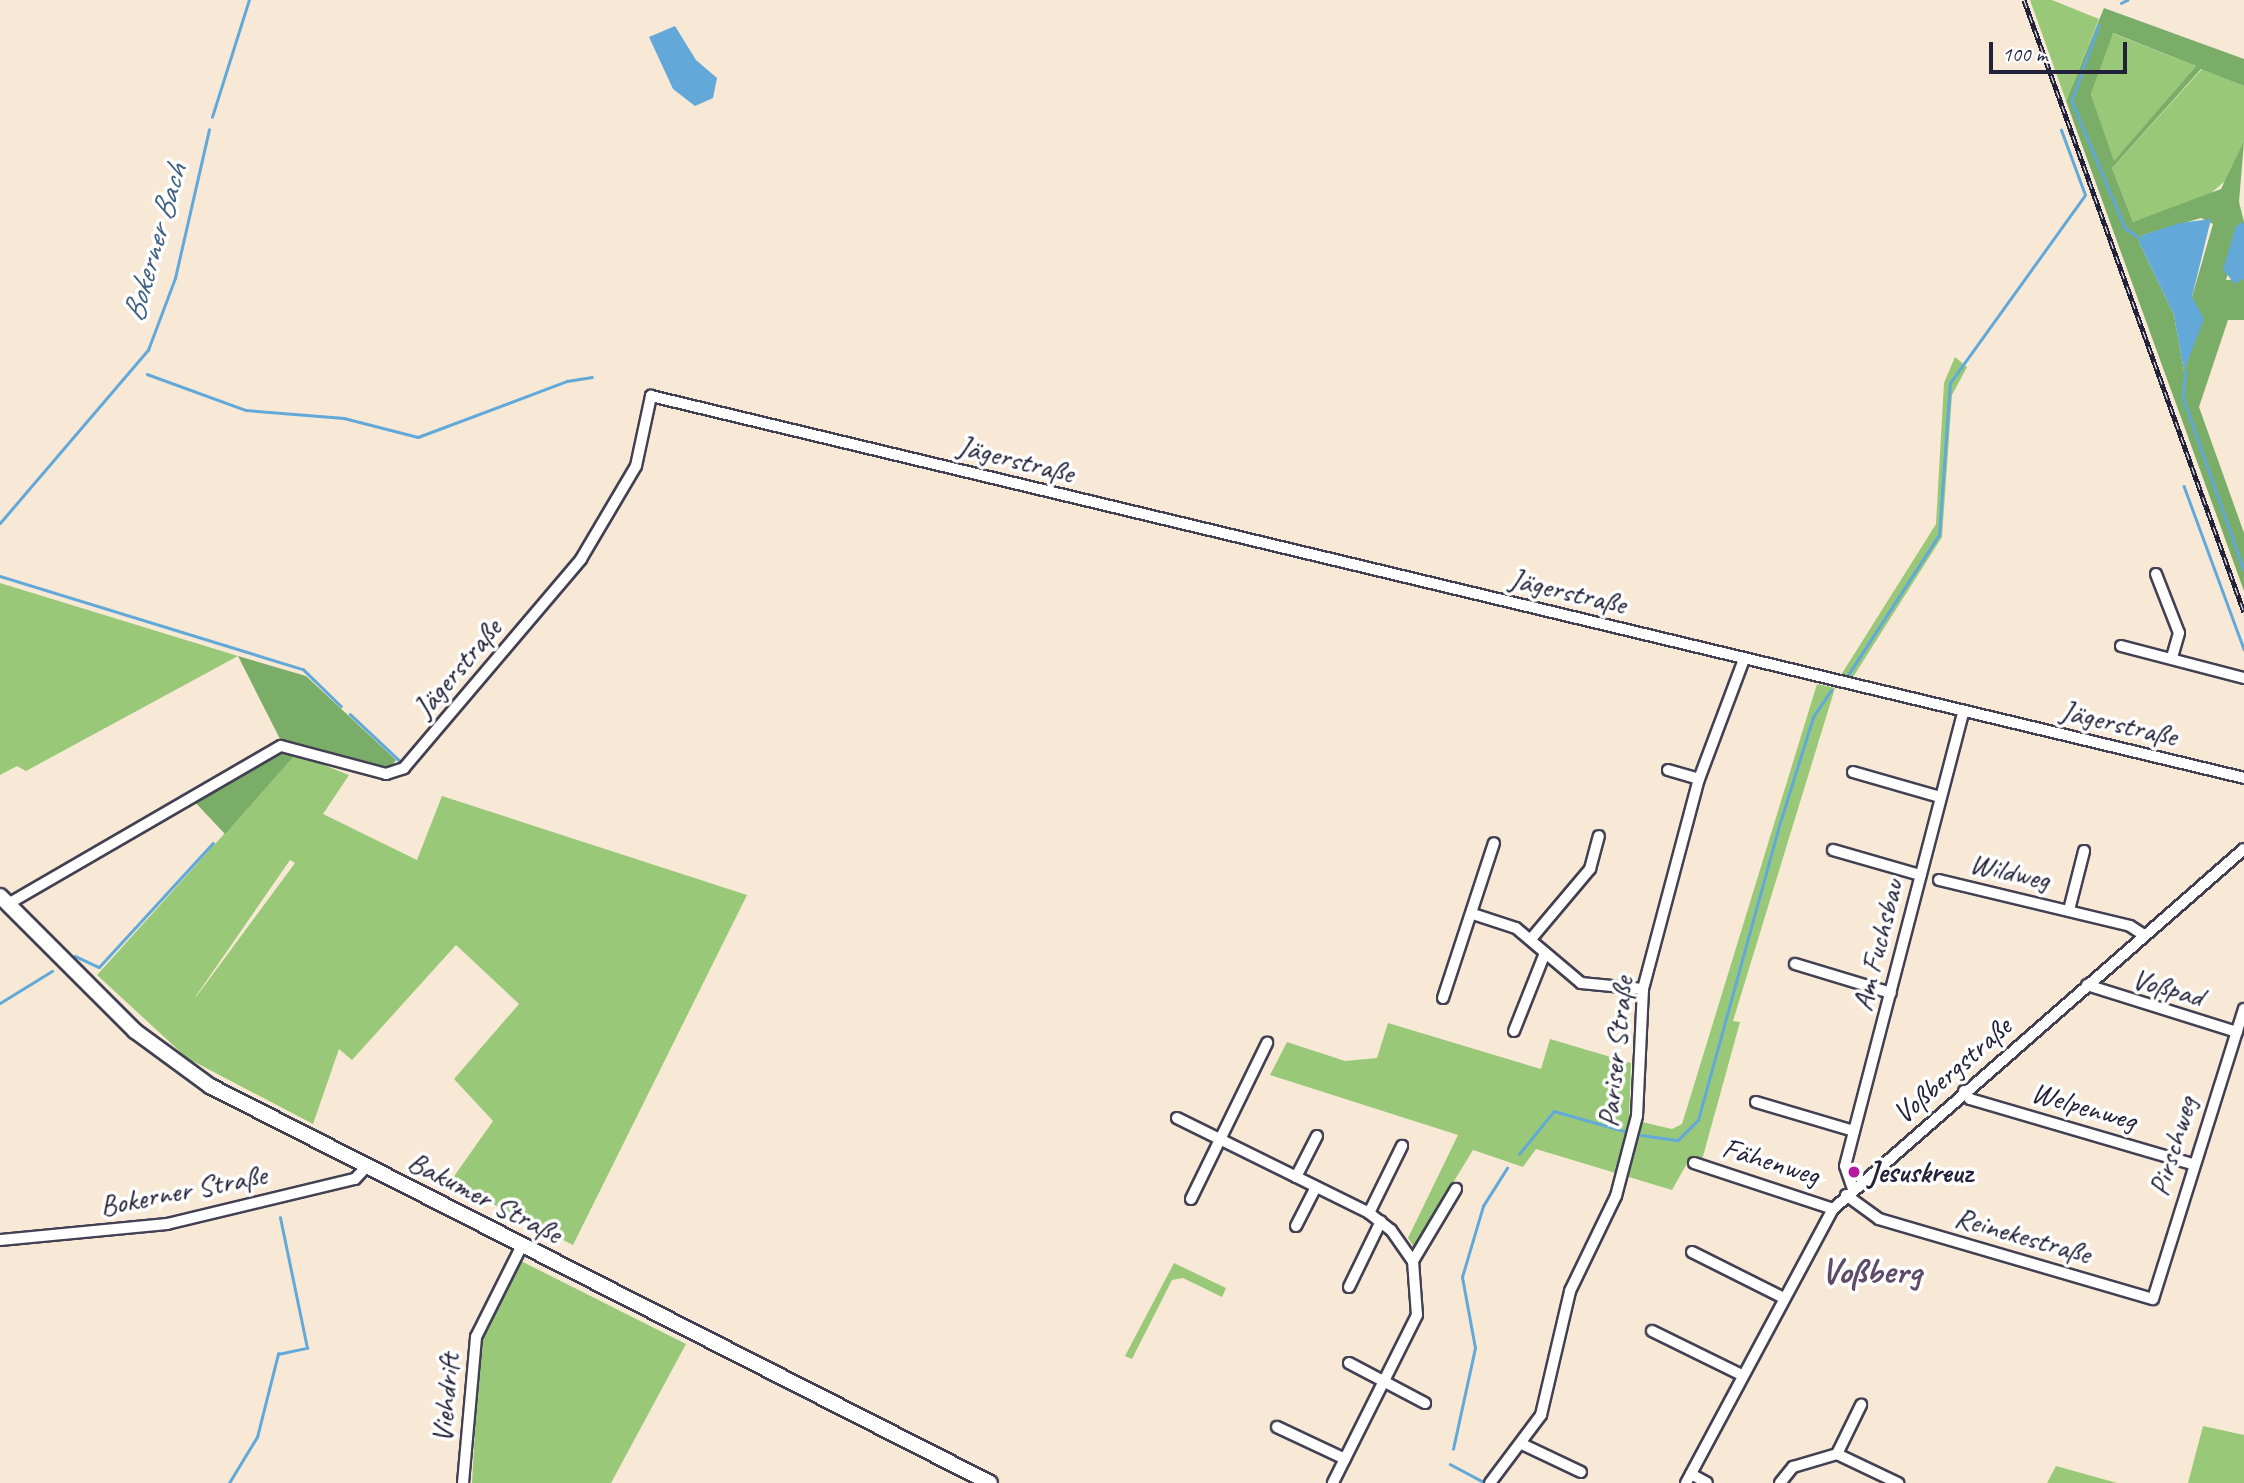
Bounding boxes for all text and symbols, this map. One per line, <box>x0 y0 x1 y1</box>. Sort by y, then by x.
scale bar <box>1992 28 2130 72</box>
text: 100 m <box>2002 41 2047 67</box>
water label: Bokerner Bach <box>114 160 196 326</box>
street label: Jägerstraße <box>954 427 1078 491</box>
street label: Jägerstraße <box>1506 560 1630 622</box>
street label: Jägerstraße <box>405 611 509 725</box>
street label: Jägerstraße <box>2057 692 2181 754</box>
street label: Wildweg <box>1967 844 2053 898</box>
street label: Am Fuchsbau <box>1843 876 1911 1014</box>
street label: Voßpad <box>2128 960 2208 1014</box>
street label: Pariser Straße <box>1589 975 1641 1129</box>
street label: Voßbergstraße <box>1885 1009 2019 1131</box>
street label: Welpenweg <box>2027 1074 2141 1138</box>
street label: Pirschweg <box>2140 1092 2204 1200</box>
street label: Fähenweg <box>1718 1129 1824 1193</box>
street label: Bakumer Straße <box>402 1143 568 1251</box>
place label: Jesuskreuz <box>1868 1154 1972 1190</box>
street label: Bokerner Straße <box>96 1156 270 1224</box>
marker: Jesuskreuz <box>1846 1164 1862 1180</box>
street label: Reinekestraße <box>1951 1198 2095 1272</box>
district label: Voßberg <box>1821 1249 1921 1293</box>
street label: Viehdrift <box>423 1352 467 1444</box>

